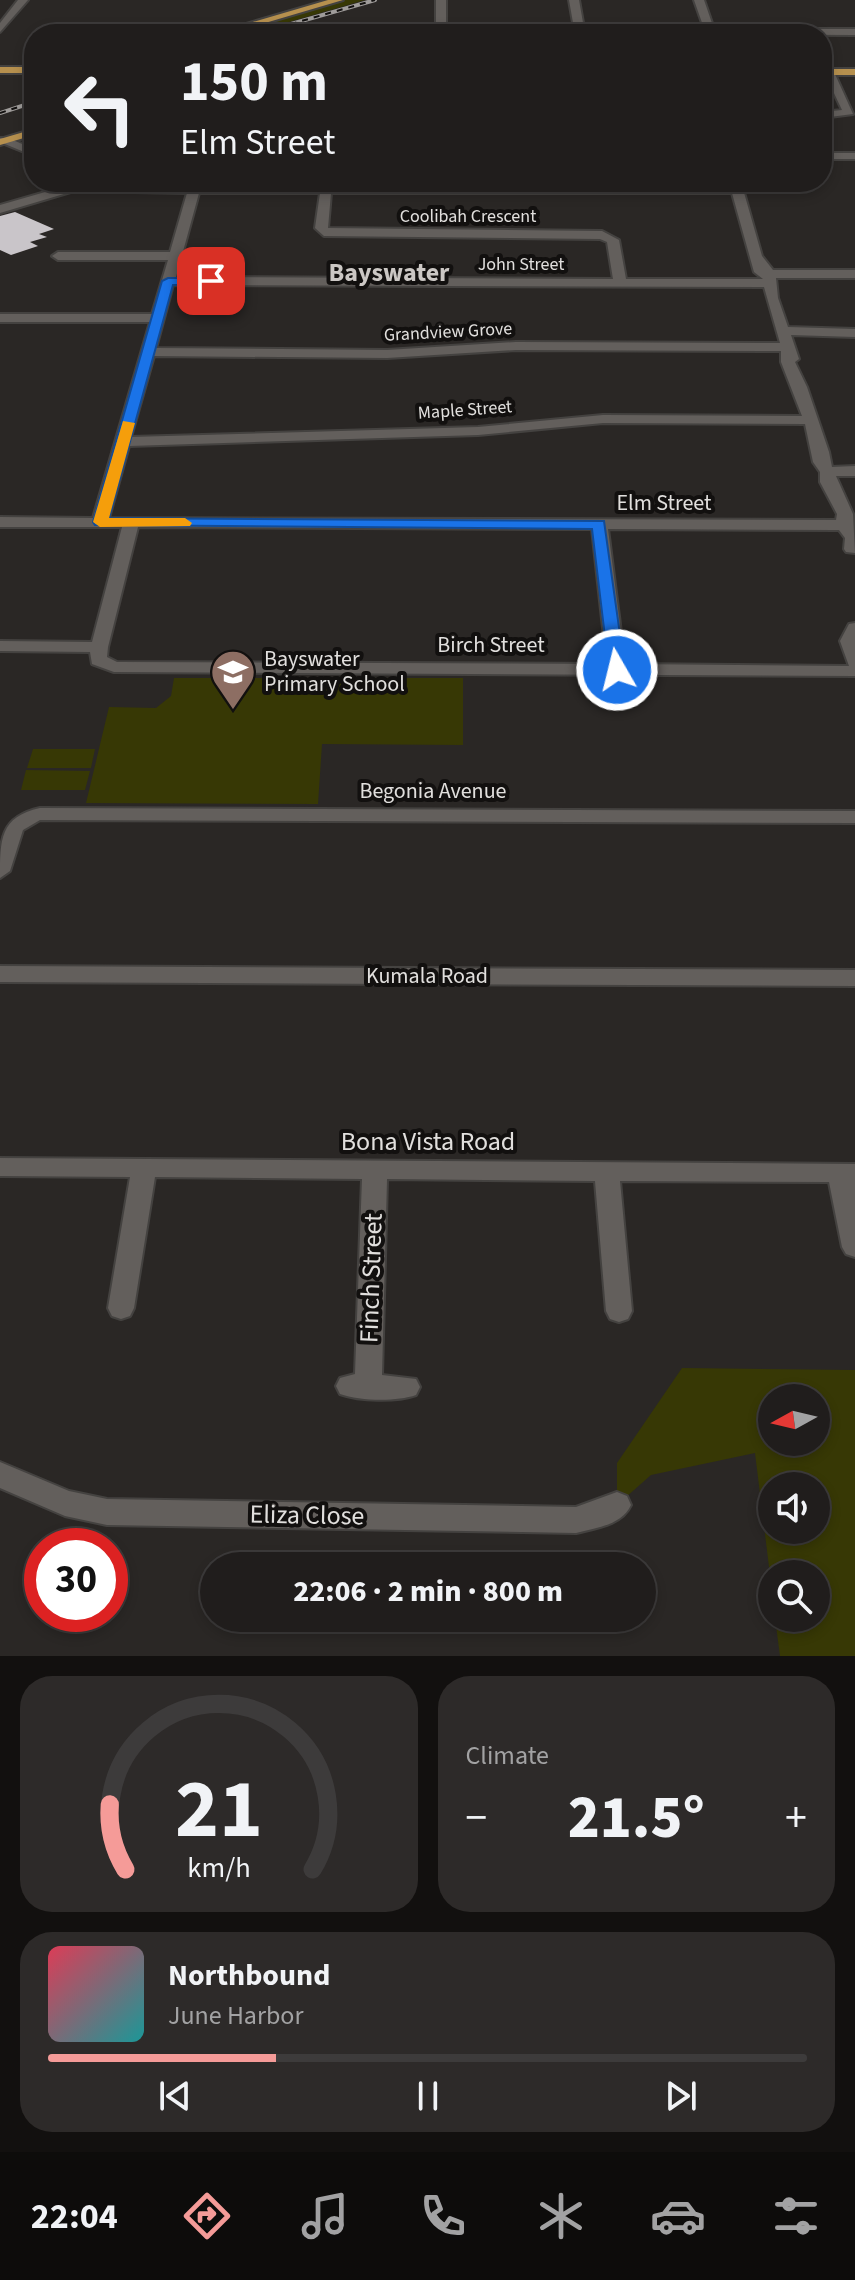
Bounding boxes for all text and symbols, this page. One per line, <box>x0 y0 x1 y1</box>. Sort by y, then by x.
text: 150 m <box>180 43 328 122</box>
icon: left <box>48 56 152 160</box>
text: Elm Street <box>180 117 335 168</box>
street label: Coolibah Crescent <box>400 204 536 229</box>
pin <box>177 247 245 315</box>
street label: John Street <box>478 252 564 277</box>
district label: Bayswater <box>329 254 450 291</box>
icon: arrive <box>189 259 233 303</box>
street label: Grandview Grove <box>383 316 513 348</box>
street label: Maple Street <box>417 394 513 426</box>
street label: Elm Street <box>617 487 712 519</box>
position arrow <box>575 628 659 712</box>
street label: Birch Street <box>437 629 545 661</box>
place label: Bayswater Primary School <box>264 643 405 700</box>
school or university icon: Bayswater Primary School <box>209 648 257 711</box>
street label: Begonia Avenue <box>359 775 507 807</box>
street label: Kumala Road <box>366 960 488 992</box>
street label: Bona Vista Road <box>341 1123 515 1160</box>
street label: Finch Street <box>350 1212 392 1344</box>
north arrow <box>758 1384 830 1456</box>
map controls <box>758 1384 830 1632</box>
button: sound <box>758 1472 830 1544</box>
street label: Eliza Close <box>249 1496 365 1534</box>
speed limit sign: 30 <box>24 1528 128 1632</box>
button: search <box>758 1560 830 1632</box>
text: 22:06 · 2 min · 800 m <box>293 1570 563 1613</box>
text: Climate <box>466 1737 549 1774</box>
text: 21 <box>175 1751 263 1869</box>
text: 21.5° <box>568 1776 705 1861</box>
text: − <box>466 1787 487 1850</box>
text: + <box>785 1787 807 1850</box>
text: km/h <box>187 1848 250 1888</box>
text: Northbound <box>168 1954 330 1997</box>
text: June Harbor <box>168 1997 304 2034</box>
icon: previous <box>153 2074 197 2118</box>
icon: pause <box>406 2074 450 2118</box>
icon: next <box>659 2074 703 2118</box>
icon: directions <box>179 2188 235 2244</box>
icon: music <box>297 2188 353 2244</box>
icon: phone <box>415 2188 471 2244</box>
icon: climate <box>533 2188 589 2244</box>
icon: car <box>650 2188 706 2244</box>
icon: filters <box>768 2188 824 2244</box>
text: 22:04 <box>31 2191 118 2242</box>

